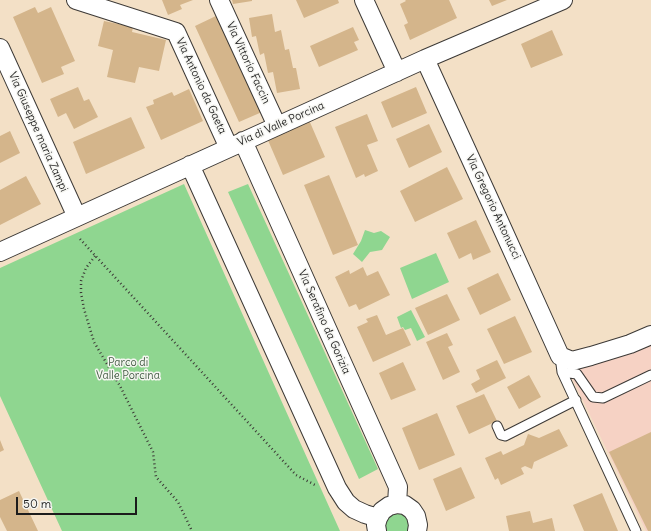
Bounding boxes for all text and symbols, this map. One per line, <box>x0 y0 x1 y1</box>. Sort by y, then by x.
street label: Via Vittorio Faccin <box>223 20 273 106</box>
street label: Via Antonio da Gaeta <box>173 36 229 136</box>
street label: Via Giuseppe maria Zampi <box>6 70 70 194</box>
street label: Via di Valle Porcina <box>236 99 326 149</box>
street label: Via Gregorio Antonucci <box>463 153 523 261</box>
street label: Via Serafino da Gorizia <box>295 268 353 376</box>
park label: Parco di Valle Porcina <box>96 356 160 382</box>
scale bar <box>18 489 139 515</box>
text: 50 m <box>23 496 51 511</box>

